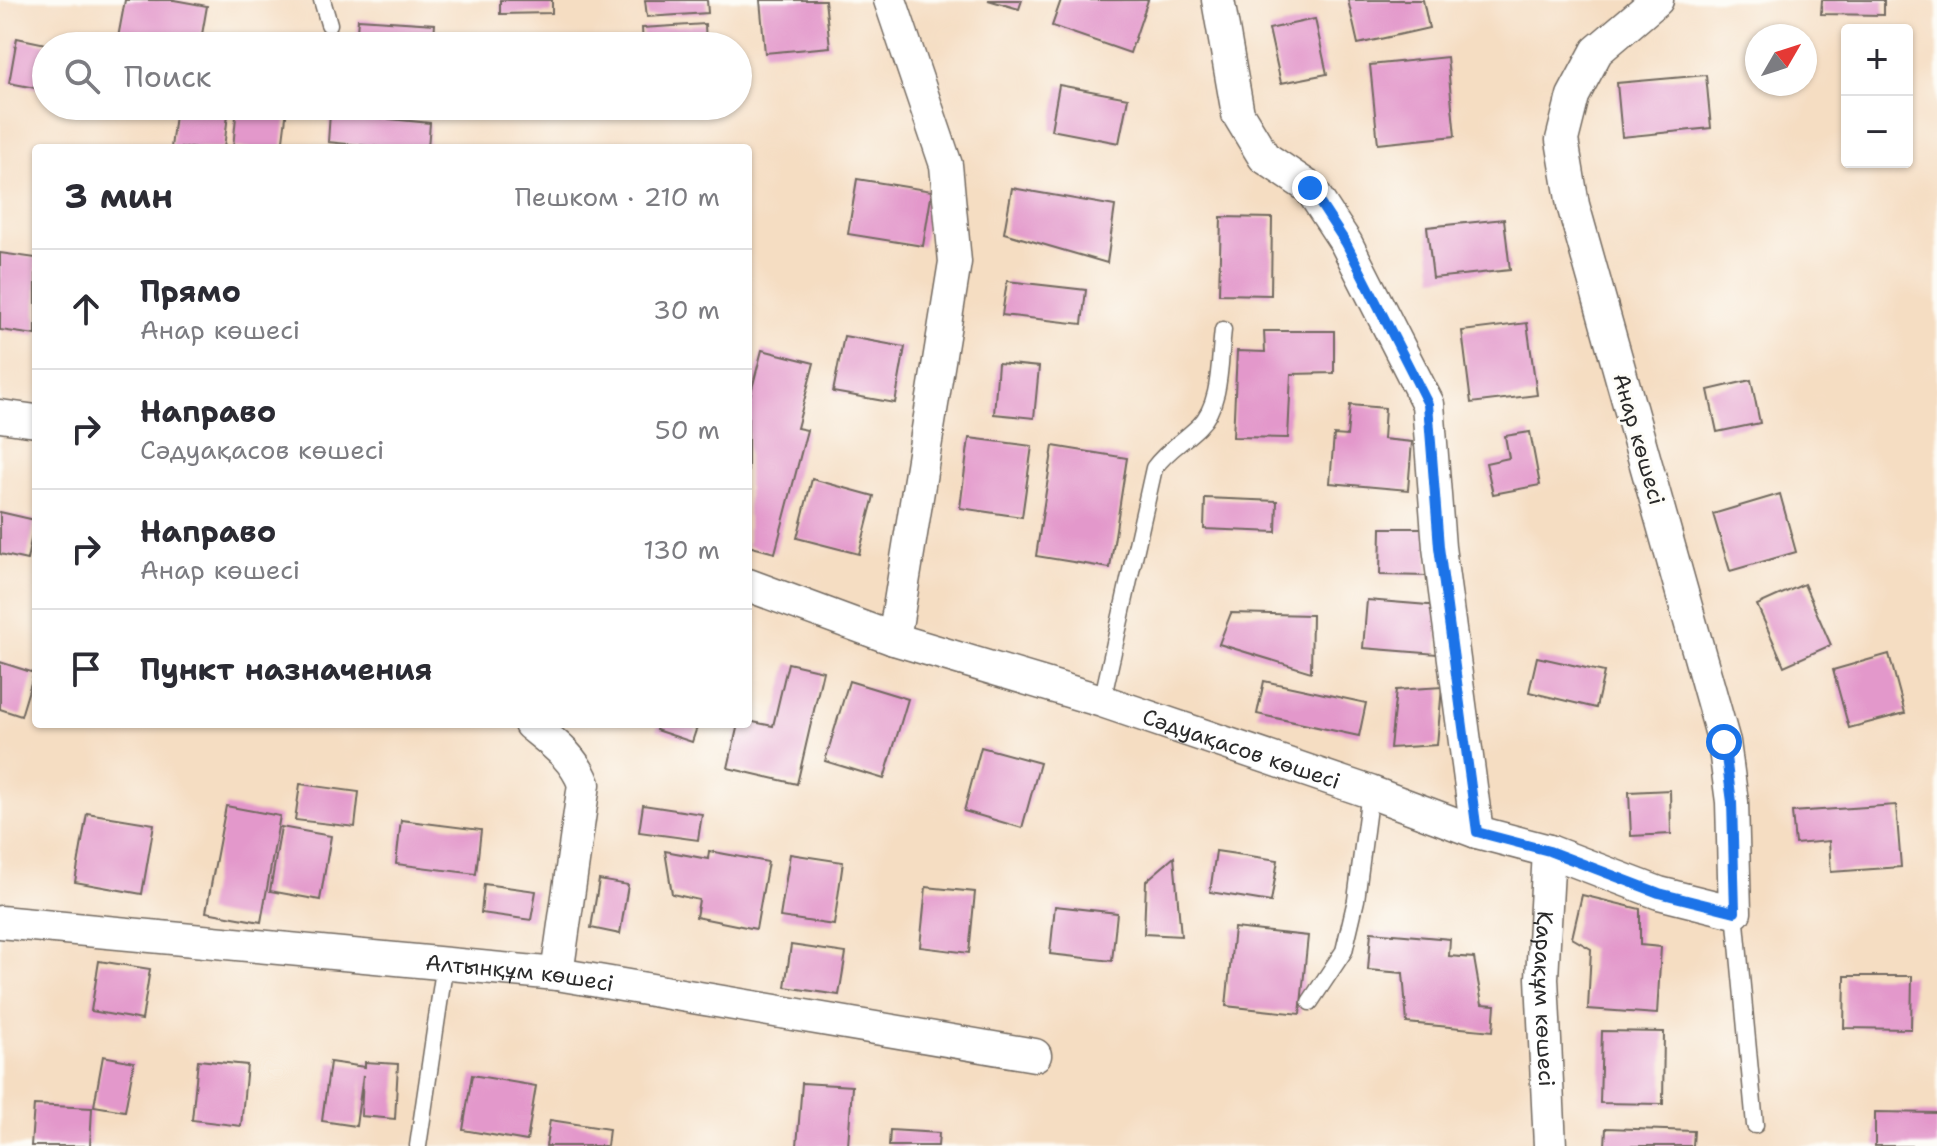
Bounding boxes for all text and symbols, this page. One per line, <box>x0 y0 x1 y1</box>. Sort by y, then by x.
north arrow <box>1745 24 1817 96</box>
map controls <box>1841 24 1913 168</box>
button: + <box>1841 24 1913 96</box>
search box <box>32 32 752 120</box>
icon: search <box>60 54 104 98</box>
text: Поиск <box>124 56 212 97</box>
button: − <box>1841 96 1913 168</box>
route end <box>1292 170 1328 206</box>
text: 3 мин <box>64 173 173 219</box>
text: Пешком · 210 m <box>515 179 720 214</box>
text: Прямо <box>140 271 241 312</box>
icon: ahead <box>64 287 108 331</box>
text: 30 m <box>653 292 720 327</box>
text: Анар көшесі <box>140 312 300 347</box>
street label: Анар көшесі <box>1606 370 1672 508</box>
text: Направо <box>140 391 276 432</box>
icon: right <box>64 407 108 451</box>
text: 50 m <box>655 412 720 447</box>
text: Сәдуақасов көшесі <box>140 432 384 467</box>
text: Направо <box>140 511 276 552</box>
icon: right <box>64 527 108 571</box>
text: 130 m <box>643 532 720 567</box>
text: Анар көшесі <box>140 552 300 587</box>
icon: arrive <box>64 647 108 691</box>
text: Пункт назначения <box>140 649 432 690</box>
street label: Сәдуақасов көшесі <box>1139 701 1344 795</box>
route start <box>1706 724 1742 760</box>
street label: Қарақұм көшесі <box>1527 910 1562 1087</box>
street label: Алтынқұм көшесі <box>424 947 616 998</box>

